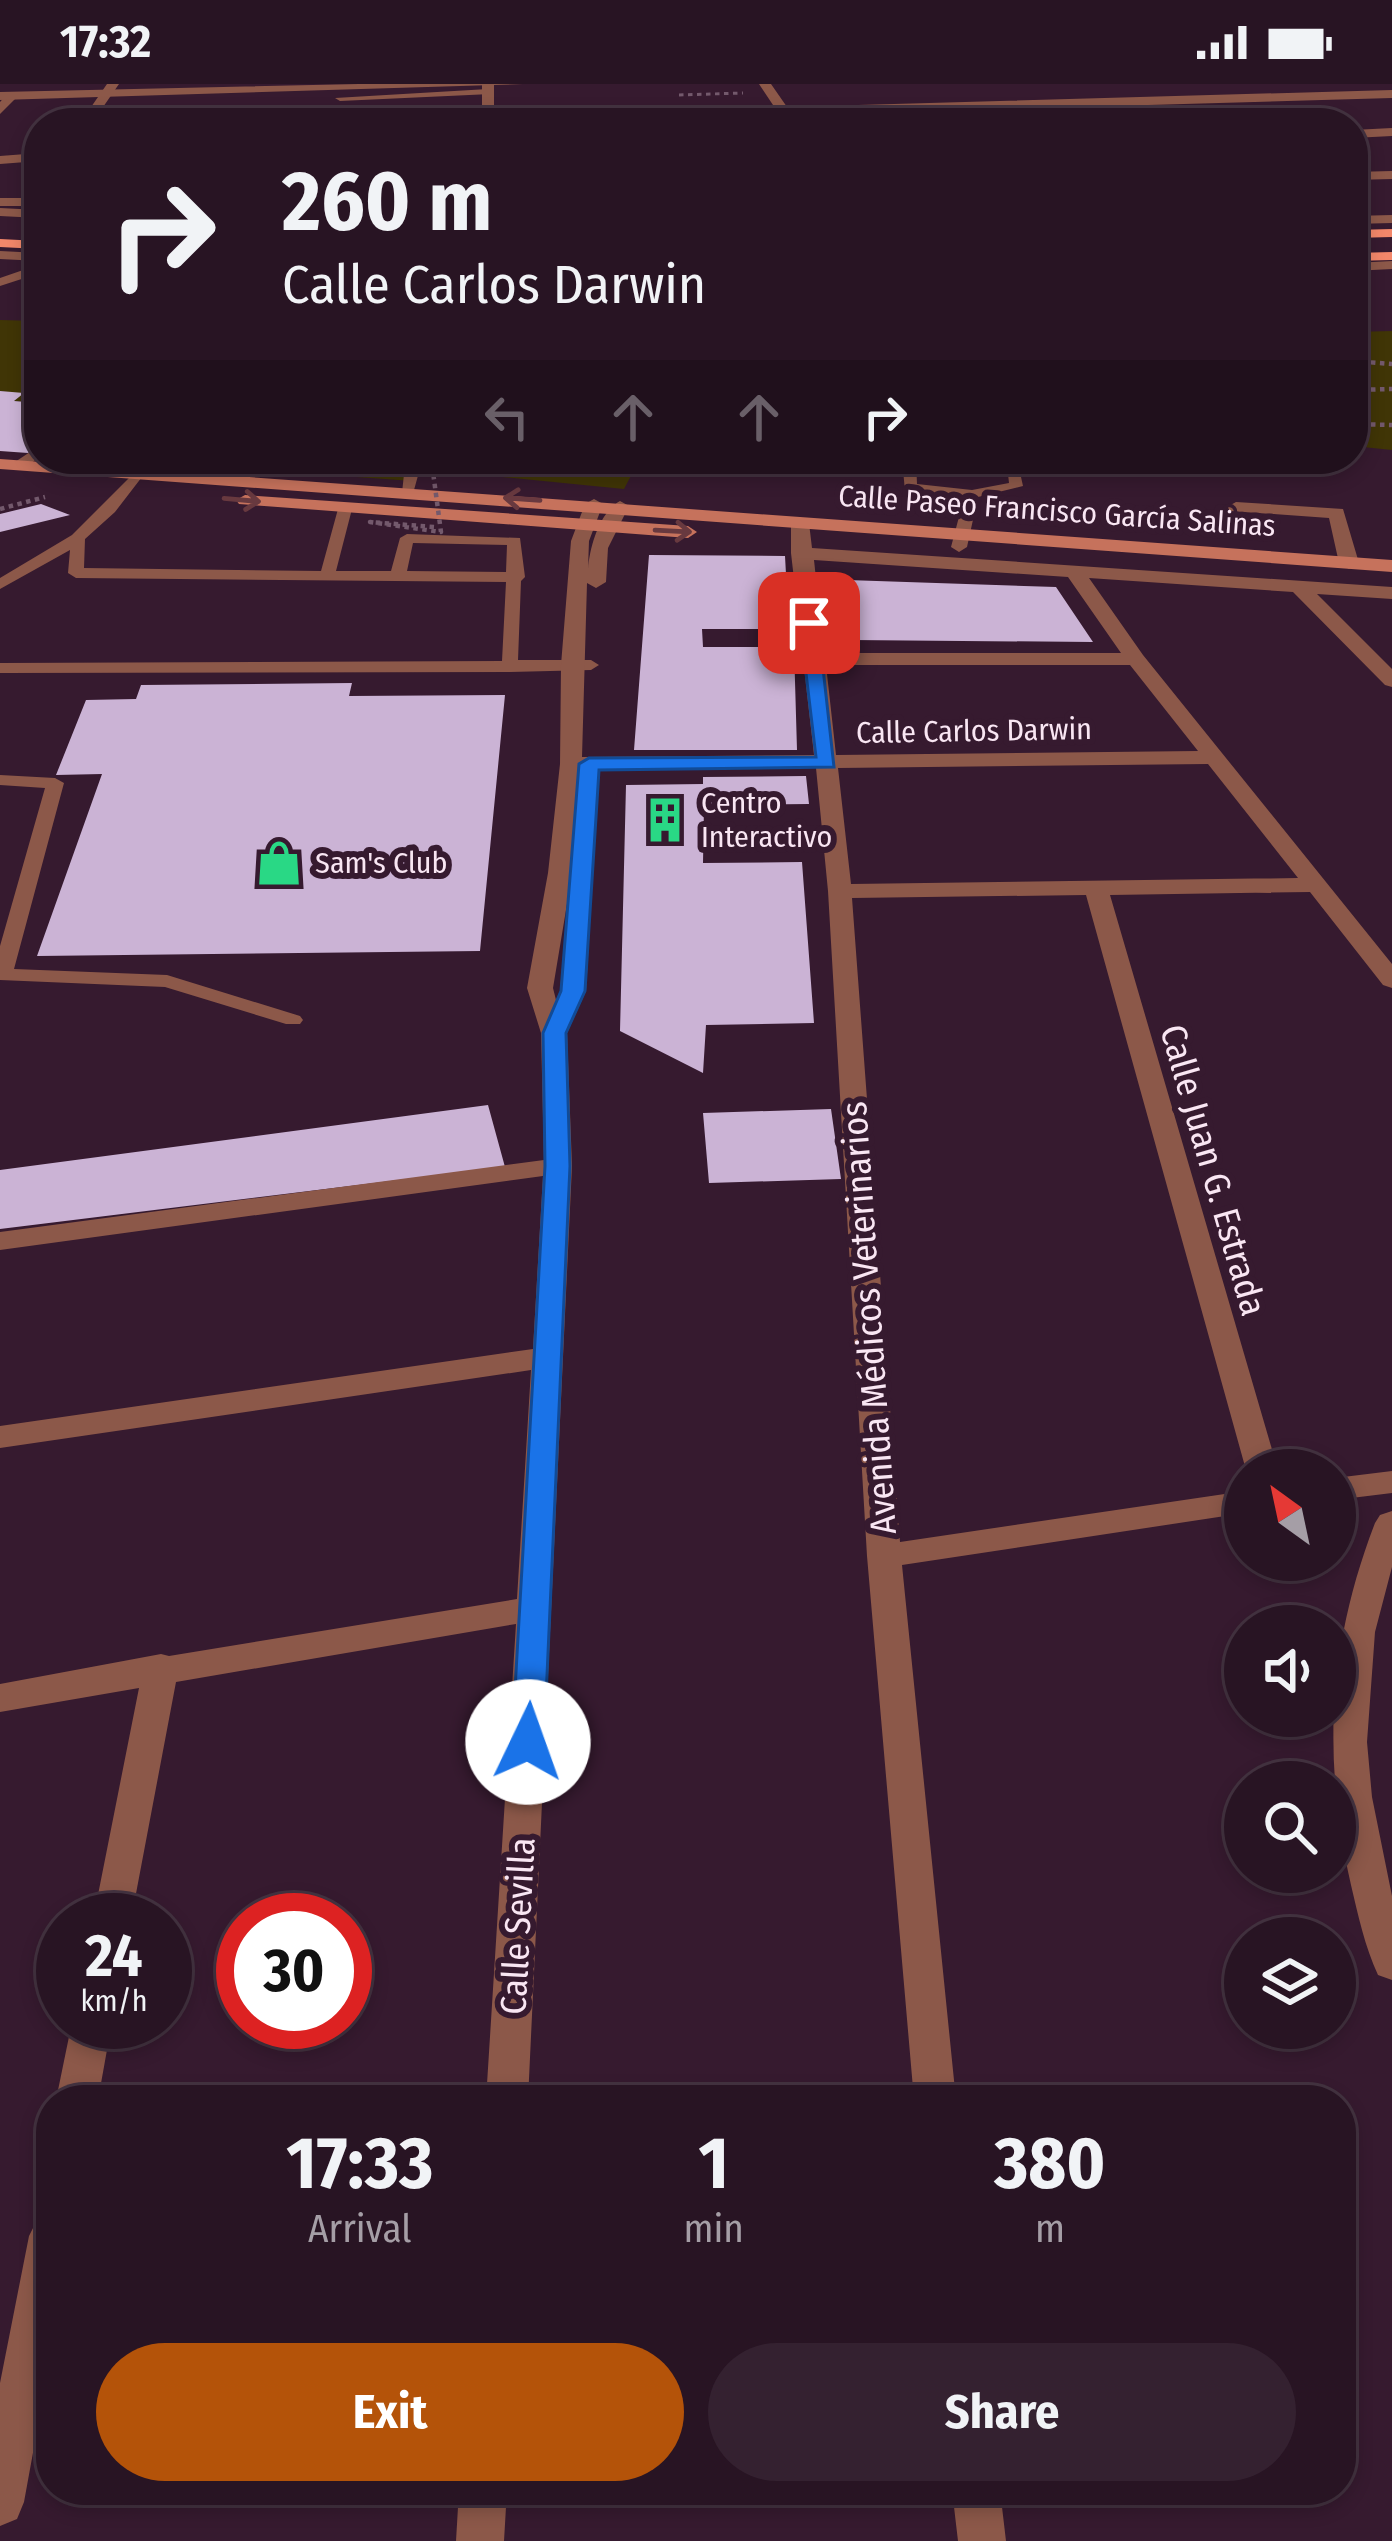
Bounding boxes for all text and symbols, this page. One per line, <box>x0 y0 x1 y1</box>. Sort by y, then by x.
text: 17:32 <box>60 15 151 69</box>
text: 260 m <box>282 151 492 252</box>
icon: right <box>84 156 240 312</box>
text: Calle Carlos Darwin <box>282 253 706 317</box>
icon: left <box>474 384 540 450</box>
icon: ahead <box>600 384 666 450</box>
icon: ahead <box>726 384 792 450</box>
icon: right <box>852 384 918 450</box>
street label: Calle Paseo Francisco García Salinas <box>837 478 1277 544</box>
one-way arrow <box>503 487 542 510</box>
one-way arrow <box>222 489 261 512</box>
one-way arrow <box>653 520 692 543</box>
pin <box>758 572 860 674</box>
icon: arrive <box>776 590 842 656</box>
street label: Calle Carlos Darwin <box>856 711 1092 751</box>
place label: Centro Interactivo <box>701 785 832 855</box>
building icon: Centro Interactivo <box>640 795 690 845</box>
shop icon: Sam's Club <box>254 838 304 888</box>
place label: Sam's Club <box>315 845 447 881</box>
street label: Calle Juan G. Estrada <box>1150 1020 1276 1321</box>
street label: Avenida Médicos Veterinarios <box>832 1100 906 1536</box>
north arrow <box>1224 1449 1356 1581</box>
map controls <box>1224 1449 1356 2049</box>
button: sound <box>1224 1605 1356 1737</box>
position arrow <box>465 1679 591 1805</box>
button: search <box>1224 1761 1356 1893</box>
street label: Calle Sevilla <box>491 1836 545 2016</box>
speed limit sign: 30 <box>216 1893 372 2049</box>
button: layers <box>1224 1917 1356 2049</box>
text: 24 <box>85 1920 143 1992</box>
text: km/h <box>81 1983 147 2019</box>
text: 17:33 <box>286 2121 433 2207</box>
text: 1 <box>699 2121 729 2207</box>
text: 380 <box>994 2121 1106 2207</box>
text: Arrival <box>308 2206 411 2252</box>
text: min <box>684 2206 744 2252</box>
text: m <box>1035 2206 1065 2252</box>
button: Exit <box>96 2343 684 2481</box>
button: Share <box>708 2343 1296 2481</box>

